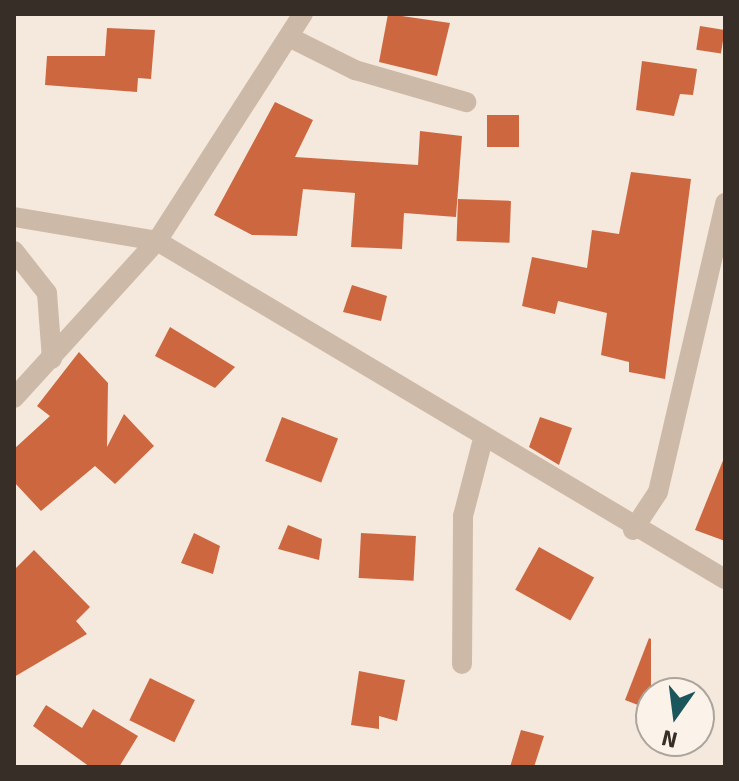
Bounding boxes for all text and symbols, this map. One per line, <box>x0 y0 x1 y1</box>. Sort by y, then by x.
north arrow <box>635 677 715 757</box>
text: N <box>659 724 680 754</box>

